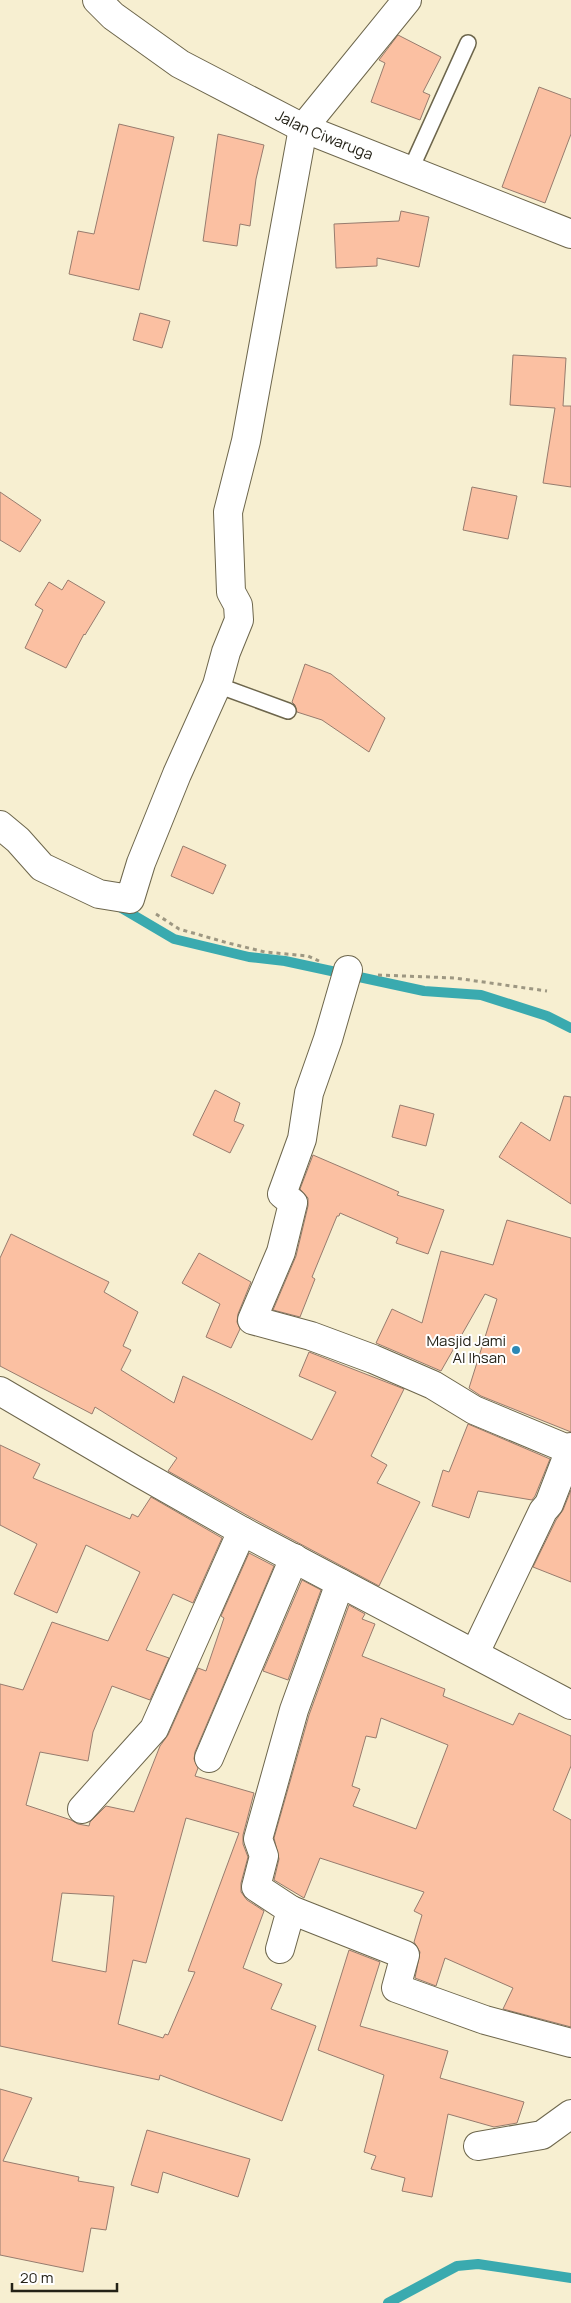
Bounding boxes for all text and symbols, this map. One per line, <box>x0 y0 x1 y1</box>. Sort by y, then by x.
street label: Jalan Ciwaruga <box>272 104 376 165</box>
place label: Masjid Jami Al Ihsan <box>427 1330 506 1368</box>
marker: Masjid Jami Al Ihsan <box>510 1344 522 1356</box>
scale bar <box>12 2260 118 2292</box>
text: 20 m <box>20 2267 53 2288</box>

